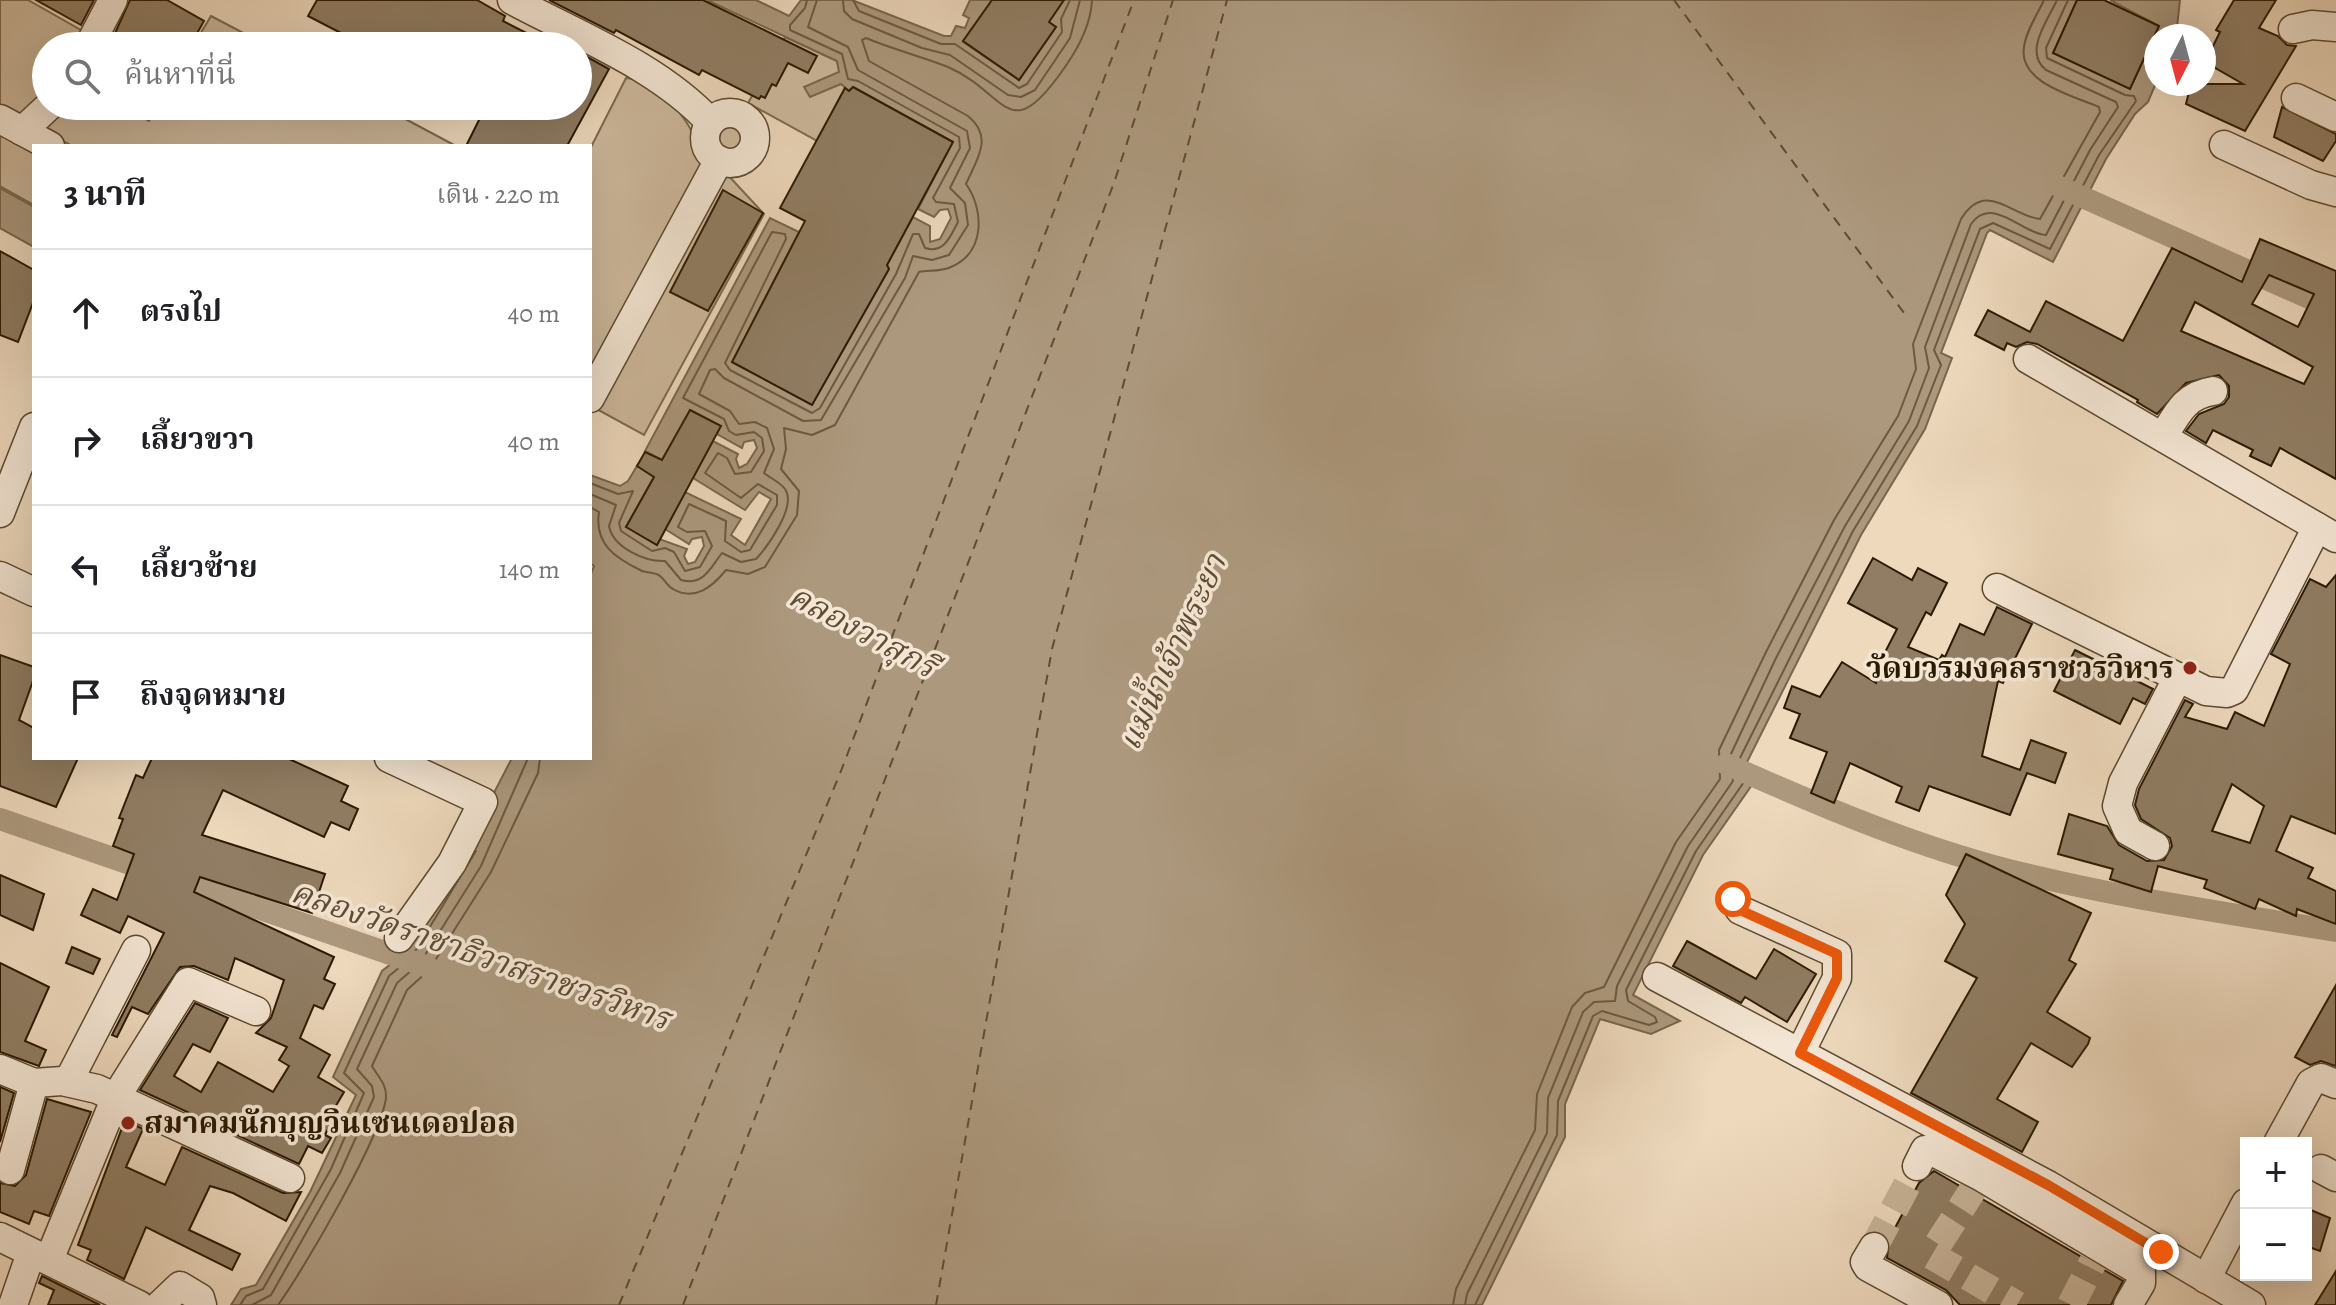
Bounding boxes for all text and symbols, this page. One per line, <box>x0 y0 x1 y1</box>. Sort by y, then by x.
north arrow <box>2144 24 2216 96</box>
search box <box>32 32 592 120</box>
icon: search <box>60 54 104 98</box>
text: ค้นหาที่นี่ <box>124 54 236 94</box>
text: 3 นาที <box>64 170 147 217</box>
text: เดิน · 220 m <box>437 177 560 212</box>
icon: ahead <box>64 291 108 335</box>
text: ตรงไป <box>140 291 222 331</box>
text: 40 m <box>508 296 560 331</box>
icon: right <box>64 419 108 463</box>
text: เลี้ยวขวา <box>140 419 254 459</box>
text: 40 m <box>508 424 560 459</box>
water label: แม่น้ำเจ้าพระยา <box>1106 545 1237 757</box>
icon: left <box>64 547 108 591</box>
text: เลี้ยวซ้าย <box>140 547 258 587</box>
text: 140 m <box>499 552 560 587</box>
water label: คลองวาสุกรี <box>781 574 950 691</box>
place label: วัดบวรมงคลราชวรวิหาร <box>1866 648 2174 688</box>
marker: วัดบวรมงคลราชวรวิหาร <box>2181 659 2199 677</box>
icon: arrive <box>64 675 108 719</box>
text: ถึงจุดหมาย <box>140 675 286 715</box>
water label: คลองวัดราชาธิวาสราชวรวิหาร <box>286 869 679 1042</box>
route start <box>1715 881 1751 917</box>
place label: สมาคมนักบุญวินเซนเดอปอล <box>144 1103 516 1143</box>
marker: สมาคมนักบุญวินเซนเดอปอล <box>119 1114 137 1132</box>
map controls <box>2240 1137 2312 1281</box>
button: + <box>2240 1137 2312 1209</box>
button: − <box>2240 1209 2312 1281</box>
route end <box>2143 1234 2179 1270</box>

